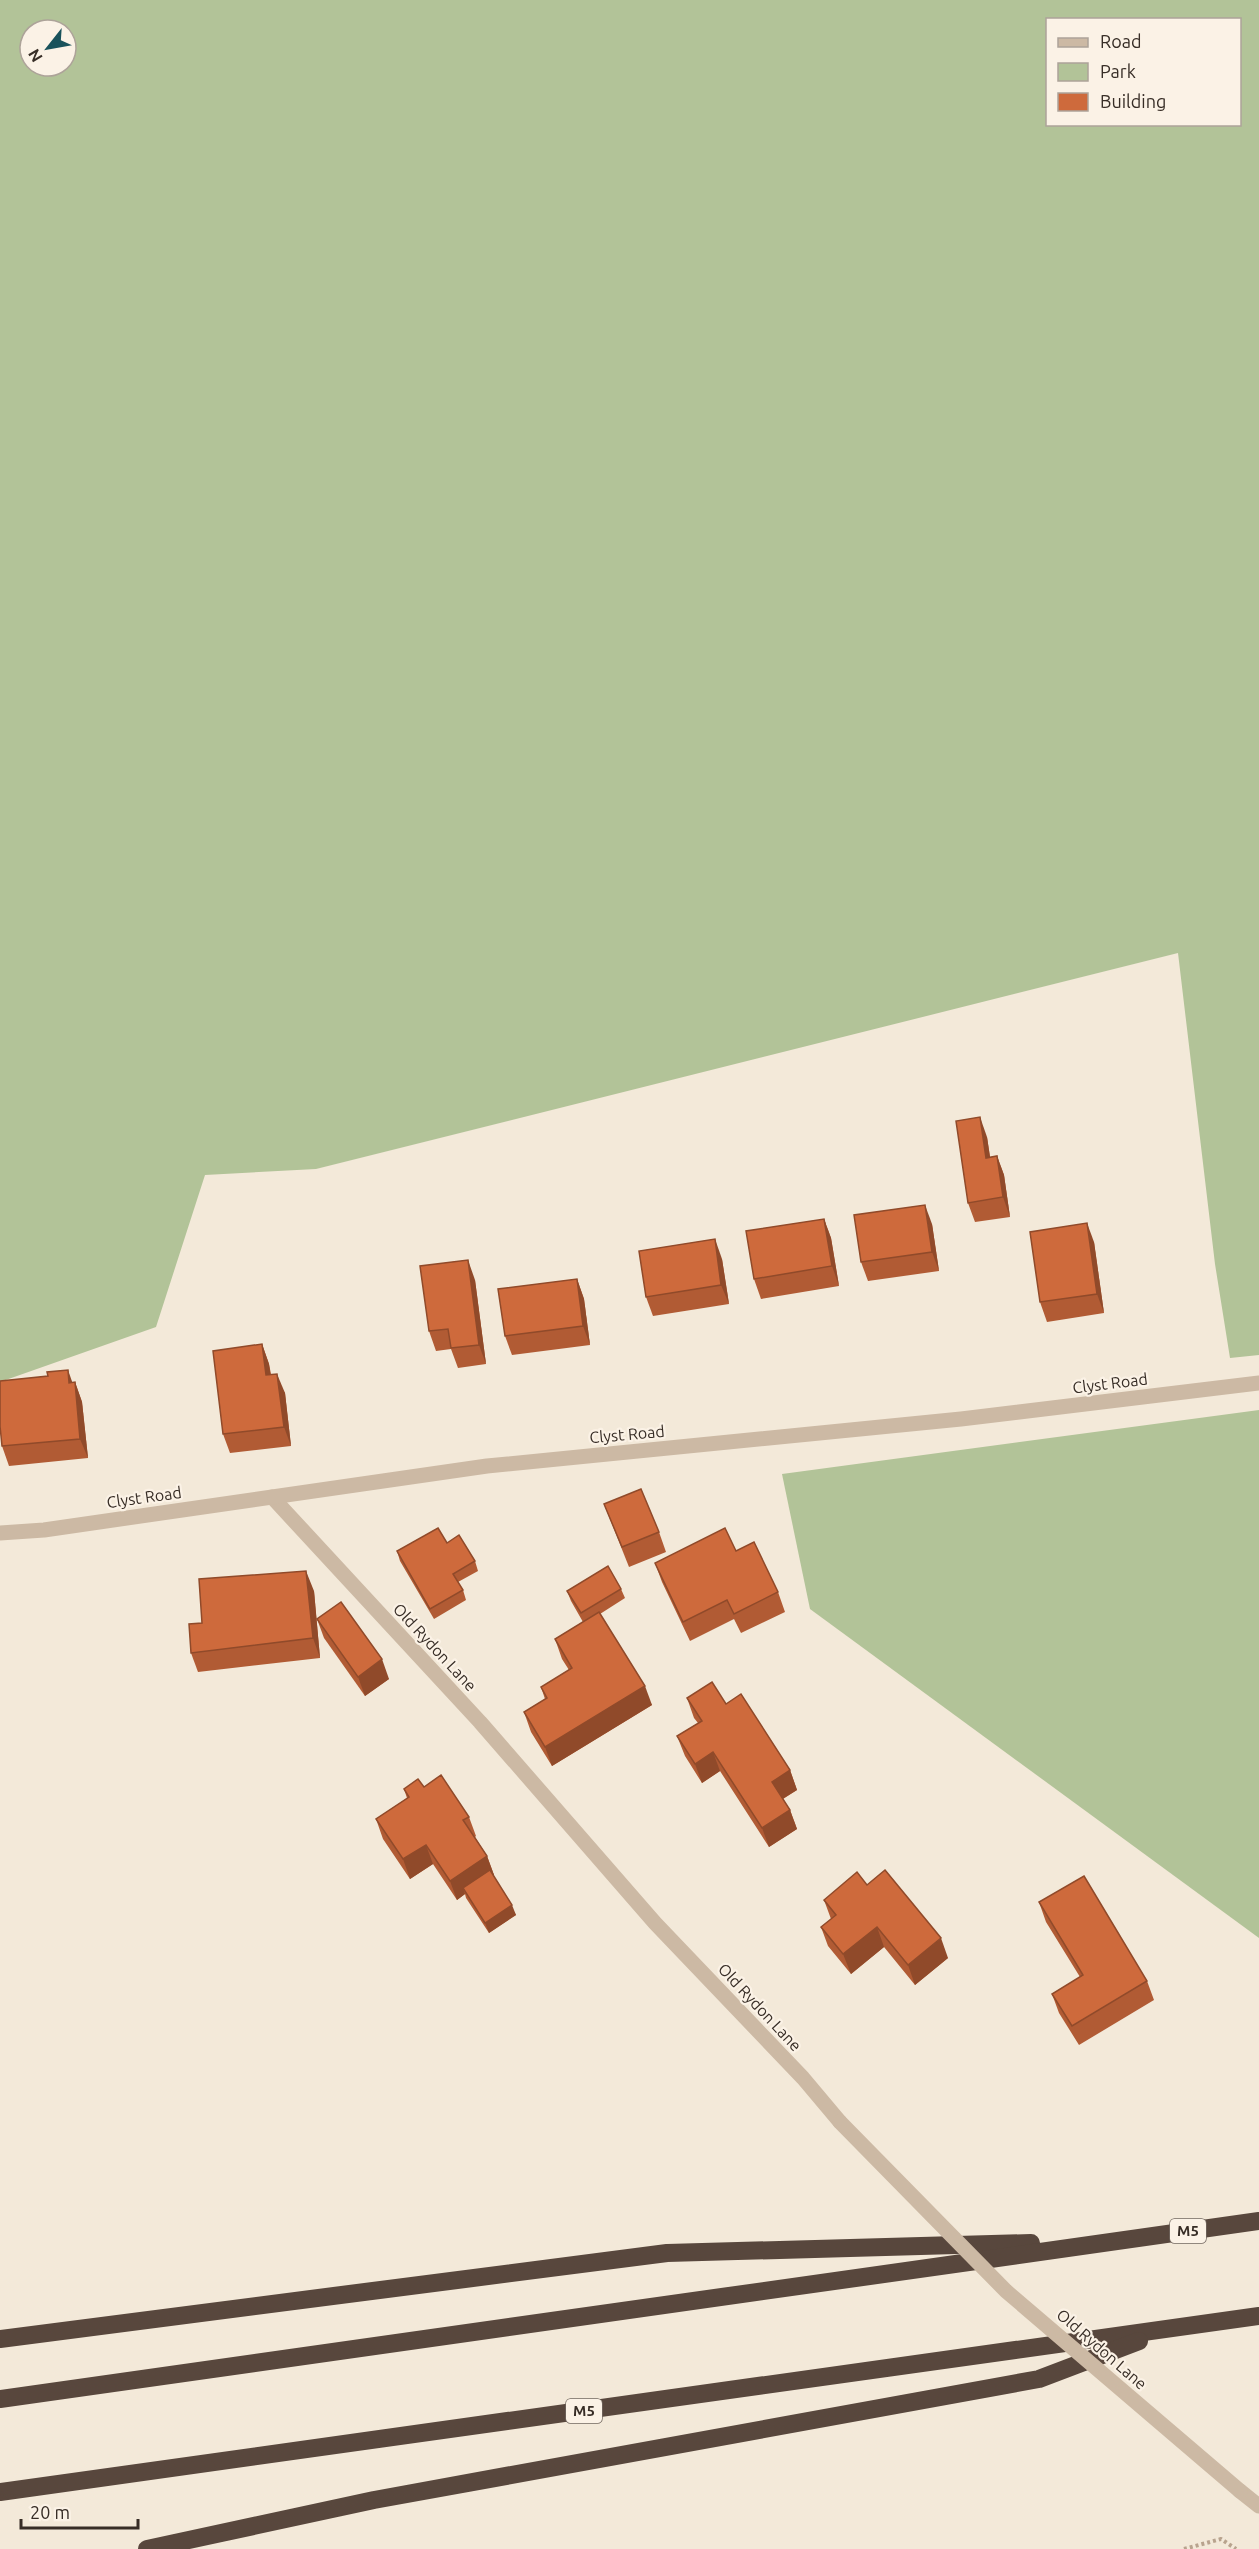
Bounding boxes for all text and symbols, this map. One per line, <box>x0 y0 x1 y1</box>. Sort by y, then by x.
north arrow <box>18 18 78 78</box>
legend <box>1046 18 1241 126</box>
text: Road <box>1100 31 1142 51</box>
text: N <box>24 46 46 65</box>
text: Park <box>1100 61 1136 81</box>
text: Building <box>1100 91 1166 111</box>
street label: Clyst Road <box>1071 1369 1149 1397</box>
street label: Clyst Road <box>589 1422 665 1446</box>
street label: Clyst Road <box>105 1483 183 1511</box>
street label: Old Rydon Lane <box>390 1599 480 1695</box>
street label: Old Rydon Lane <box>715 1959 805 2055</box>
road number: M5 <box>1170 2219 1206 2243</box>
street label: Old Rydon Lane <box>1053 2305 1151 2393</box>
road number: M5 <box>566 2399 602 2423</box>
scale bar <box>21 2492 138 2530</box>
text: 20 m <box>30 2502 70 2522</box>

